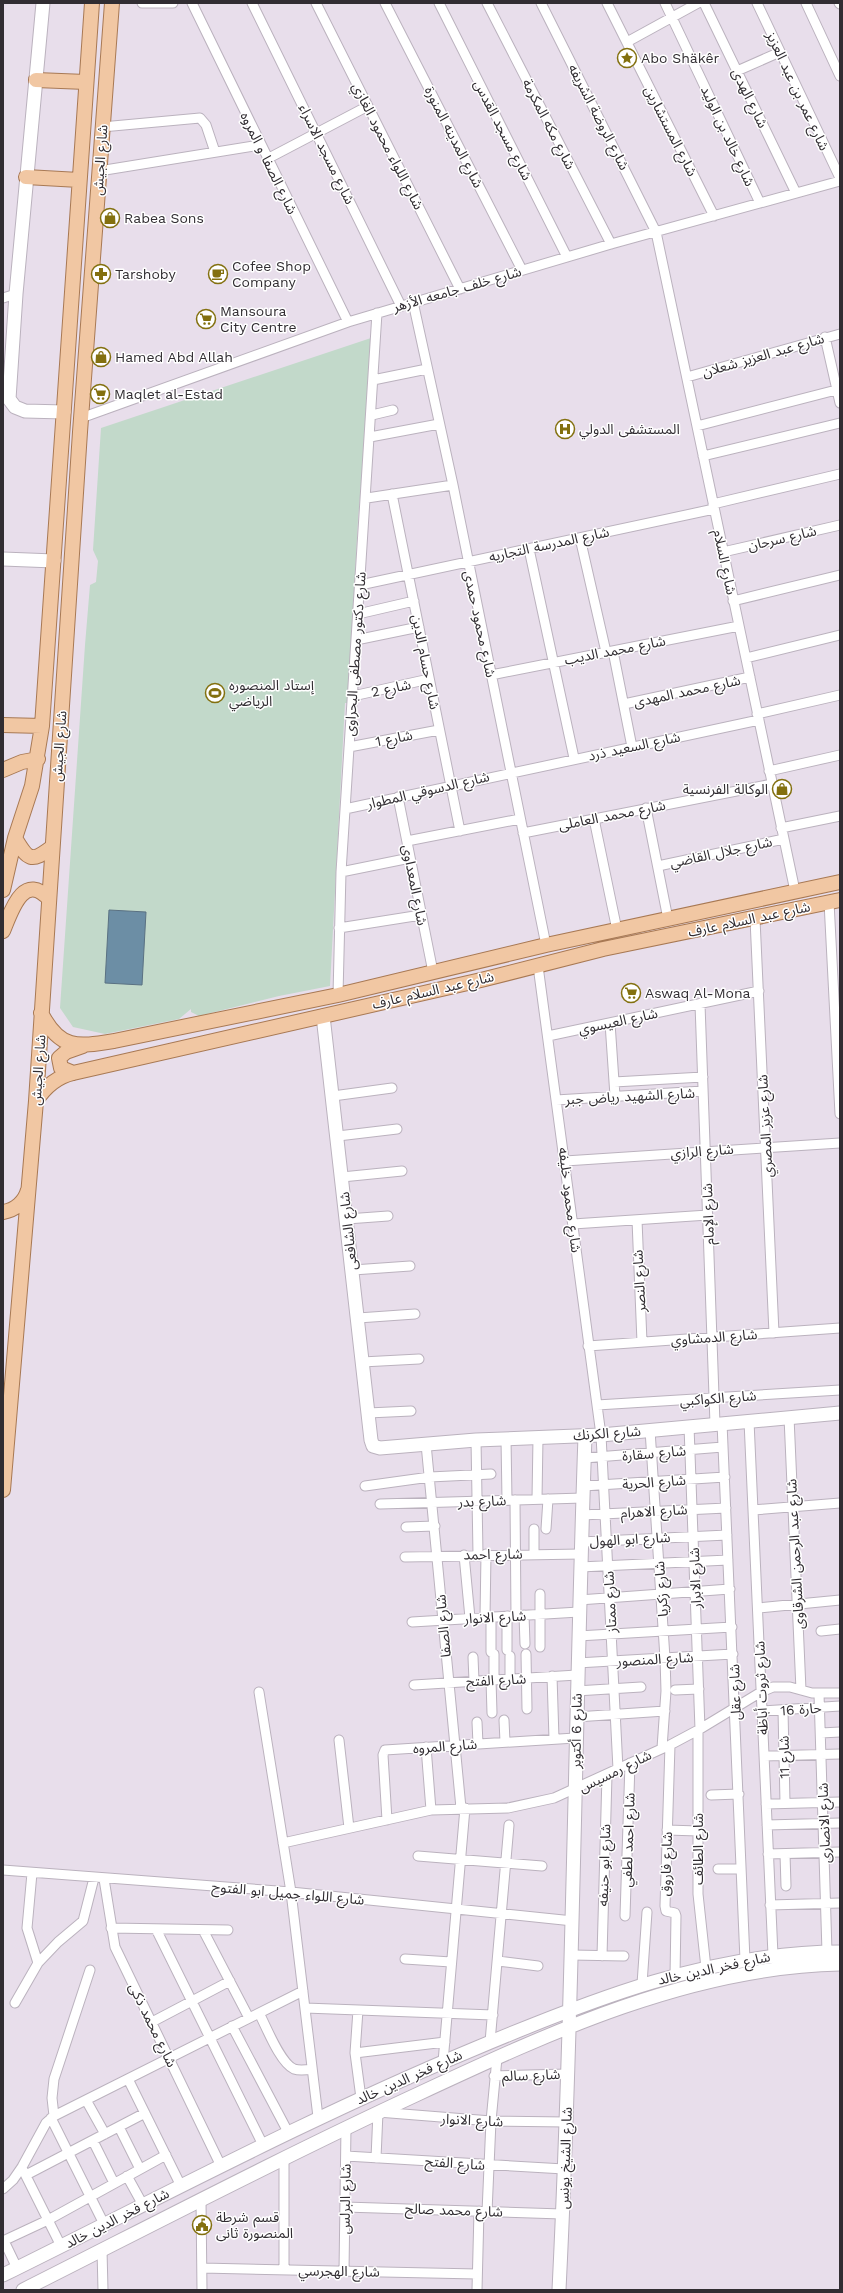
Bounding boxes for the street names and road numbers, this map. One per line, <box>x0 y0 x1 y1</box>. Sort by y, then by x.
street label: شارع عمر بن عبد العزيز <box>760 28 833 154</box>
street label: شارع الروضة الشريفه <box>563 61 633 174</box>
street label: شارع الهدى <box>726 66 771 132</box>
street label: شارع مكه المكرمة <box>517 76 579 173</box>
street label: شارع مسجد القدس <box>468 77 535 184</box>
street label: شارع اللواء محمود الغازي <box>346 80 427 214</box>
street label: شارع المستشارين <box>639 83 701 180</box>
street label: شارع خالد بن الوليد <box>695 83 758 190</box>
street label: شارع المدينه المنورة <box>419 84 487 192</box>
street label: شارع مسجد الاسراء <box>293 101 358 208</box>
street label: شارع الصفا و المروه <box>235 109 301 218</box>
street label: شارع الجيش <box>90 124 113 196</box>
street label: شارع خلف جامعه الأزهر <box>390 263 524 318</box>
street label: شارع عبد العزيز شعلان <box>700 330 827 383</box>
street label: شارع سرحان <box>746 522 819 557</box>
street label: شارع المدرسة التجاريه <box>487 523 611 568</box>
street label: شارع السلام <box>707 528 740 597</box>
street label: شارع محمود حمدى <box>458 569 499 680</box>
street label: شارع دكتور مصطفى البحراوى <box>341 571 372 737</box>
street label: شارع حسام الدين <box>406 613 443 712</box>
street label: شارع محمد الديب <box>563 632 667 671</box>
street label: شارع محمد المهدى <box>632 672 743 713</box>
street label: شارع 2 <box>370 676 413 703</box>
street label: شارع الجيش <box>49 710 72 782</box>
street label: شارع 1 <box>374 727 415 752</box>
street label: شارع السعيد ذرد <box>586 728 682 767</box>
street label: شارع الدسوقي المطوار <box>364 768 492 815</box>
street label: شارع محمد العاملى <box>557 797 668 836</box>
street label: شارع جلال القاضي <box>668 833 774 874</box>
street label: شارع المعداوى <box>396 843 431 927</box>
street label: شارع عبد السلام عارف <box>686 898 812 943</box>
street label: شارع عبد السلام عارف <box>371 968 496 1015</box>
street label: شارع العيسوي <box>577 1005 660 1040</box>
street label: شارع الجيش <box>28 1034 51 1106</box>
street label: شارع عزيز المصري <box>754 1074 779 1178</box>
street label: شارع الشهيد رياض جبر <box>564 1085 696 1110</box>
street label: شارع الرازي <box>670 1141 734 1164</box>
street label: شارع محمود خليفه <box>553 1146 584 1254</box>
street label: شارع الإمام <box>699 1183 720 1245</box>
street label: شارع الشافعى <box>336 1191 363 1271</box>
street label: شارع النصر <box>629 1249 652 1314</box>
street label: شارع الدمشاوي <box>670 1326 758 1351</box>
street label: شارع الكواكبي <box>679 1387 757 1412</box>
street label: شارع الكرنك <box>573 1423 642 1446</box>
street label: شارع سقارة <box>621 1442 687 1467</box>
street label: شارع الحرية <box>621 1472 687 1495</box>
street label: شارع عبد الرحمن الشرقاوى <box>783 1478 810 1630</box>
street label: شارع بدر <box>457 1492 507 1513</box>
street label: شارع الاهرام <box>620 1501 688 1524</box>
street label: شارع ابو الهول <box>589 1529 671 1552</box>
street label: شارع احمد <box>463 1545 523 1566</box>
street label: شارع الابرار <box>686 1547 707 1610</box>
street label: شارع زكريا <box>651 1560 674 1617</box>
street label: شارع ممتاز <box>600 1570 623 1634</box>
street label: شارع الصفا <box>432 1593 457 1658</box>
street label: شارع الانوار <box>462 1607 527 1630</box>
street label: شارع ثروت أباظة <box>751 1641 774 1735</box>
street label: شارع المنصور <box>615 1649 694 1672</box>
street label: شارع عقل <box>726 1663 747 1720</box>
street label: شارع الفتح <box>465 1670 527 1693</box>
street label: شارع 6 أكتوبر <box>567 1693 588 1770</box>
street label: حارة 16 <box>780 1700 822 1719</box>
street label: شارع 11 <box>776 1735 795 1779</box>
street label: شارع المروه <box>412 1736 478 1759</box>
street label: شارع رمسيس <box>576 1747 655 1798</box>
street label: شارع الانصارى <box>815 1782 836 1863</box>
street label: شارع احمد لطفي <box>618 1792 641 1888</box>
street label: شارع الطائف <box>690 1813 709 1885</box>
street label: شارع ابو حنيفه <box>595 1823 616 1907</box>
street label: شارع فاروق <box>657 1831 678 1897</box>
street label: شارع اللواء جميل ابو الفتوح <box>211 1878 365 1911</box>
street label: شارع فخر الدين خالد <box>656 1948 772 1991</box>
street label: شارع محمد ذكى <box>123 1980 180 2071</box>
street label: شارع فخر الدين خالد <box>353 2046 466 2110</box>
street label: شارع سالم <box>501 2066 561 2087</box>
street label: شارع الشيخ يونس <box>555 2107 578 2210</box>
street label: شارع الانوار <box>439 2110 504 2133</box>
street label: شارع الفتح <box>424 2153 486 2176</box>
street label: شارع البرلس <box>336 2164 357 2234</box>
street label: شارع فخر الدين خالد <box>62 2185 173 2254</box>
street label: شارع محمد صالح <box>405 2200 503 2223</box>
street label: شارع الهجرسي <box>298 2262 380 2283</box>

